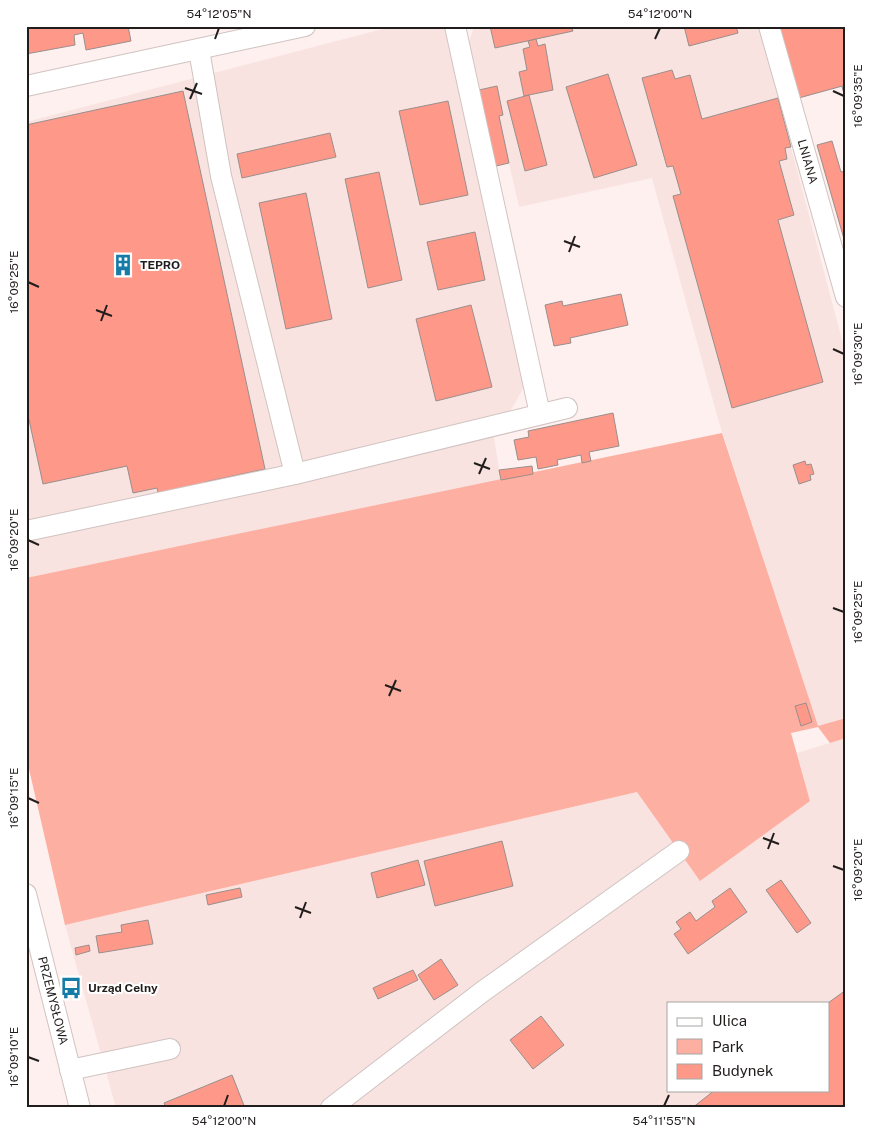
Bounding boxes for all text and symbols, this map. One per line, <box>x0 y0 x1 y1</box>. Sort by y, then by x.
text: 54°12'05"N <box>187 7 251 21</box>
text: 54°12'00"N <box>628 7 692 21</box>
text: 16°09'35"E <box>851 64 865 128</box>
street label: LNIANA <box>795 138 821 186</box>
text: 16°09'25"E <box>7 250 21 314</box>
building icon: TEPRO <box>110 252 136 278</box>
place label: TEPRO <box>140 258 180 272</box>
text: 16°09'30"E <box>851 322 865 386</box>
text: 16°09'20"E <box>7 509 21 571</box>
text: 16°09'25"E <box>851 580 865 644</box>
text: 16°09'15"E <box>7 768 21 828</box>
text: 16°09'20"E <box>851 839 865 901</box>
street label: PRZEMYSŁOWA <box>35 955 71 1047</box>
bus stop icon: Urząd Celny <box>58 975 84 1001</box>
place label: Urząd Celny <box>88 981 158 995</box>
legend <box>667 1002 830 1092</box>
text: Ulica <box>712 1012 747 1029</box>
text: 16°09'10"E <box>7 1027 21 1087</box>
text: Park <box>712 1038 744 1055</box>
text: Budynek <box>712 1062 773 1079</box>
text: 54°12'00"N <box>192 1114 256 1128</box>
text: 54°11'55"N <box>632 1114 696 1128</box>

